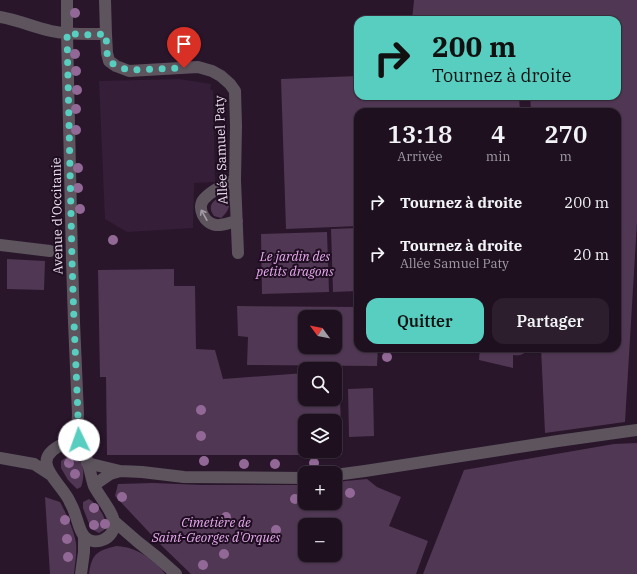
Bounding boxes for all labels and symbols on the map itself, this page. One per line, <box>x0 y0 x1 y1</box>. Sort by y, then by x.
pin <box>167 27 201 68</box>
street label: Allée Samuel Paty <box>211 95 231 205</box>
street label: Avenue d'Occitanie <box>47 157 67 275</box>
one-way arrow <box>200 209 207 221</box>
park label: Le jardin des petits dragons <box>254 248 334 280</box>
north arrow <box>298 310 342 354</box>
position arrow <box>58 419 100 461</box>
park label: Cimetière de Saint-Georges d'Orques <box>151 514 281 546</box>

